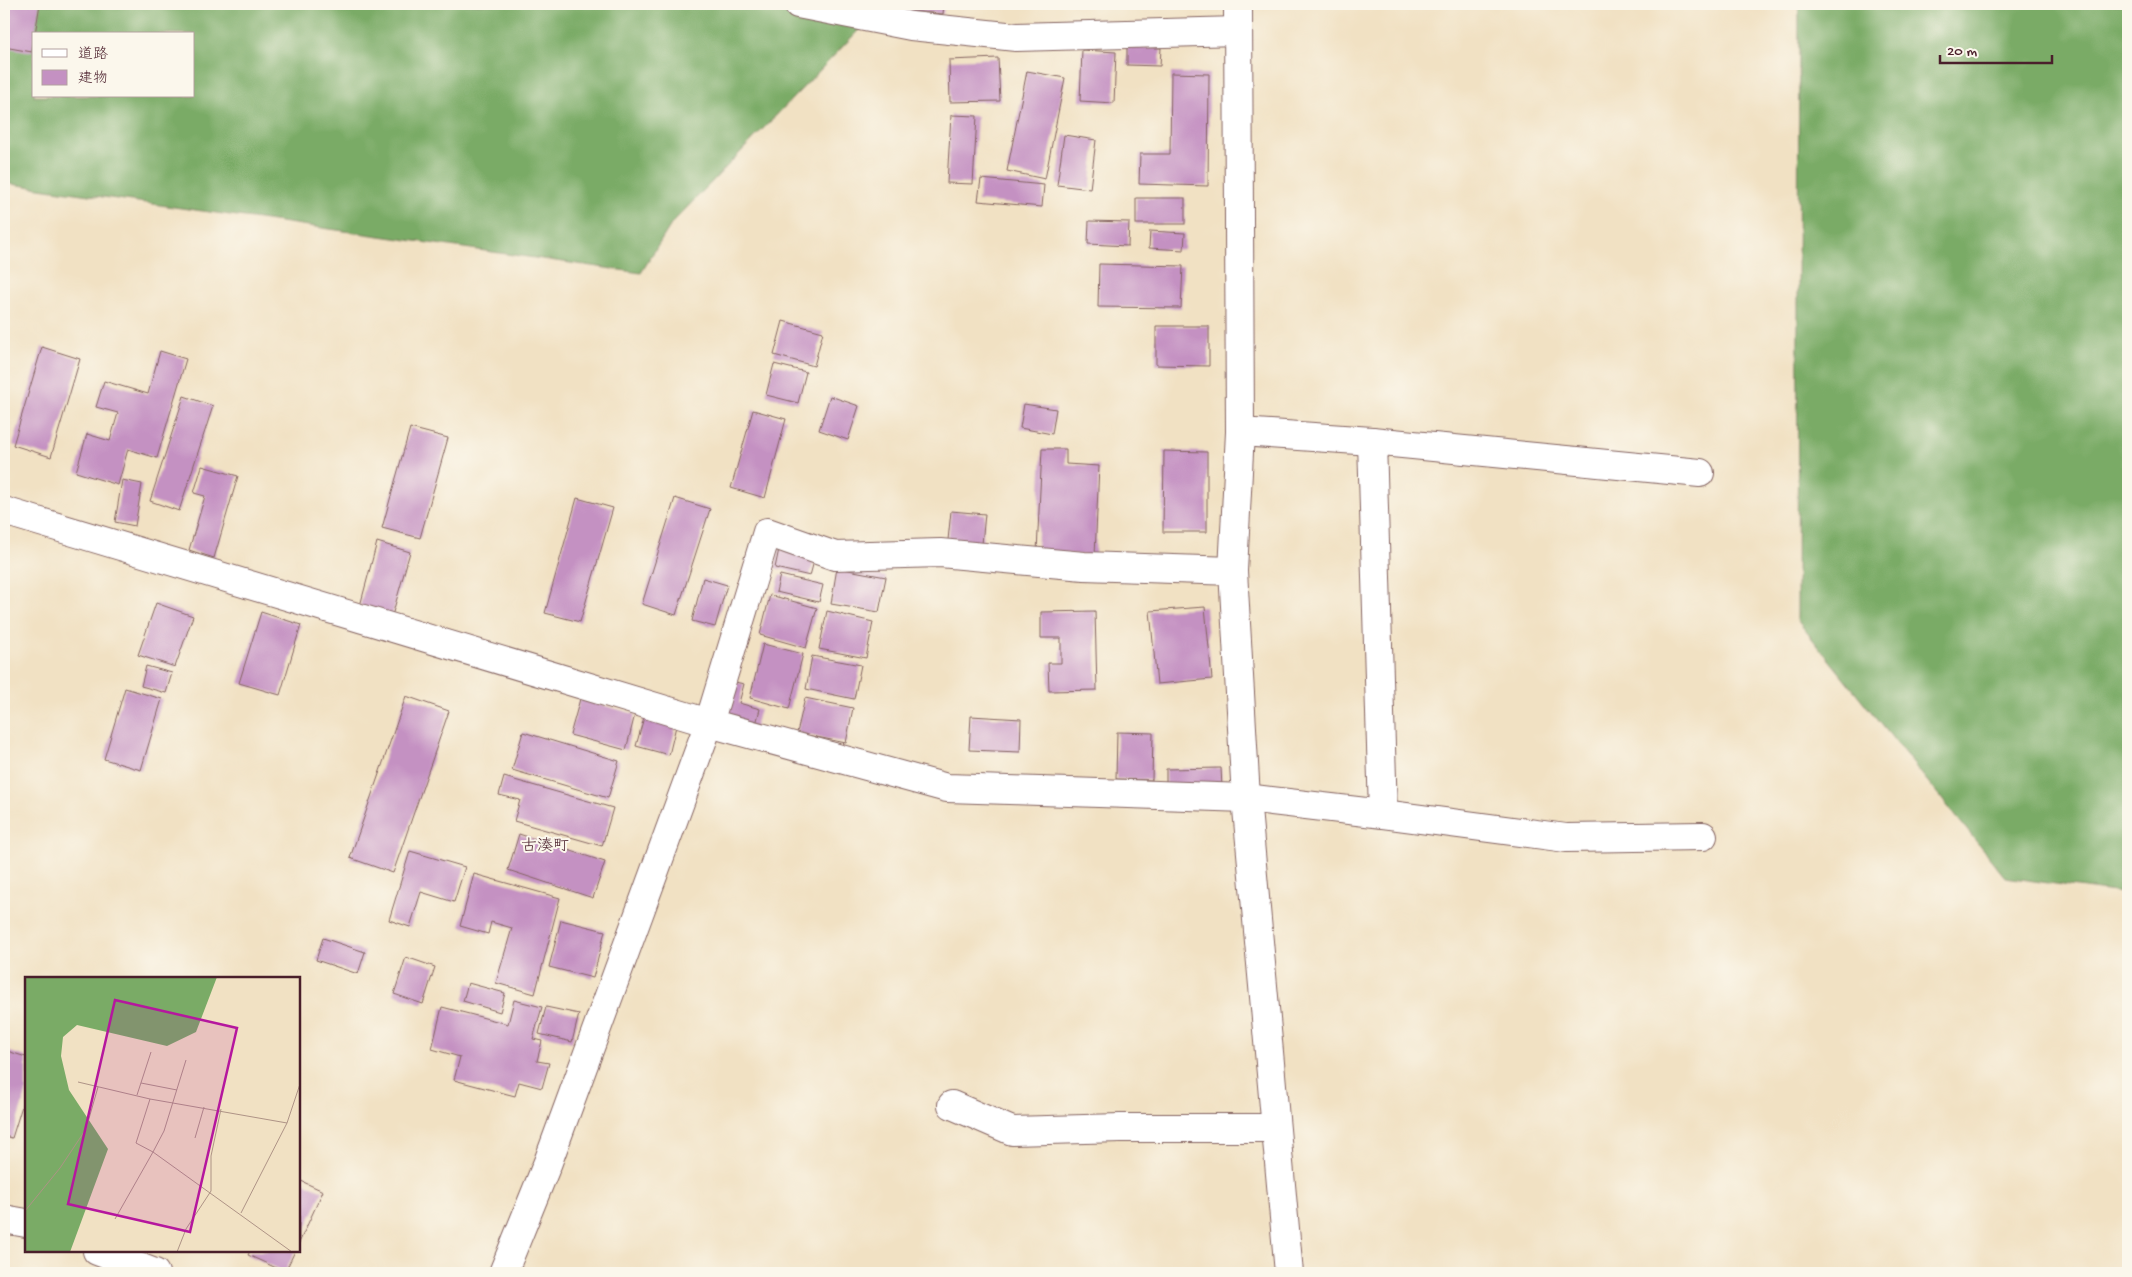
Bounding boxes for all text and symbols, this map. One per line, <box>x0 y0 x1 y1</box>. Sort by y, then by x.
legend <box>32 32 195 98</box>
scale bar <box>1940 32 2052 64</box>
text: 20 m <box>1947 43 1977 61</box>
text: 道路 <box>78 46 108 64</box>
text: 建物 <box>78 70 108 88</box>
district label: 古湊町 <box>521 837 569 857</box>
inset map <box>25 977 300 1252</box>

